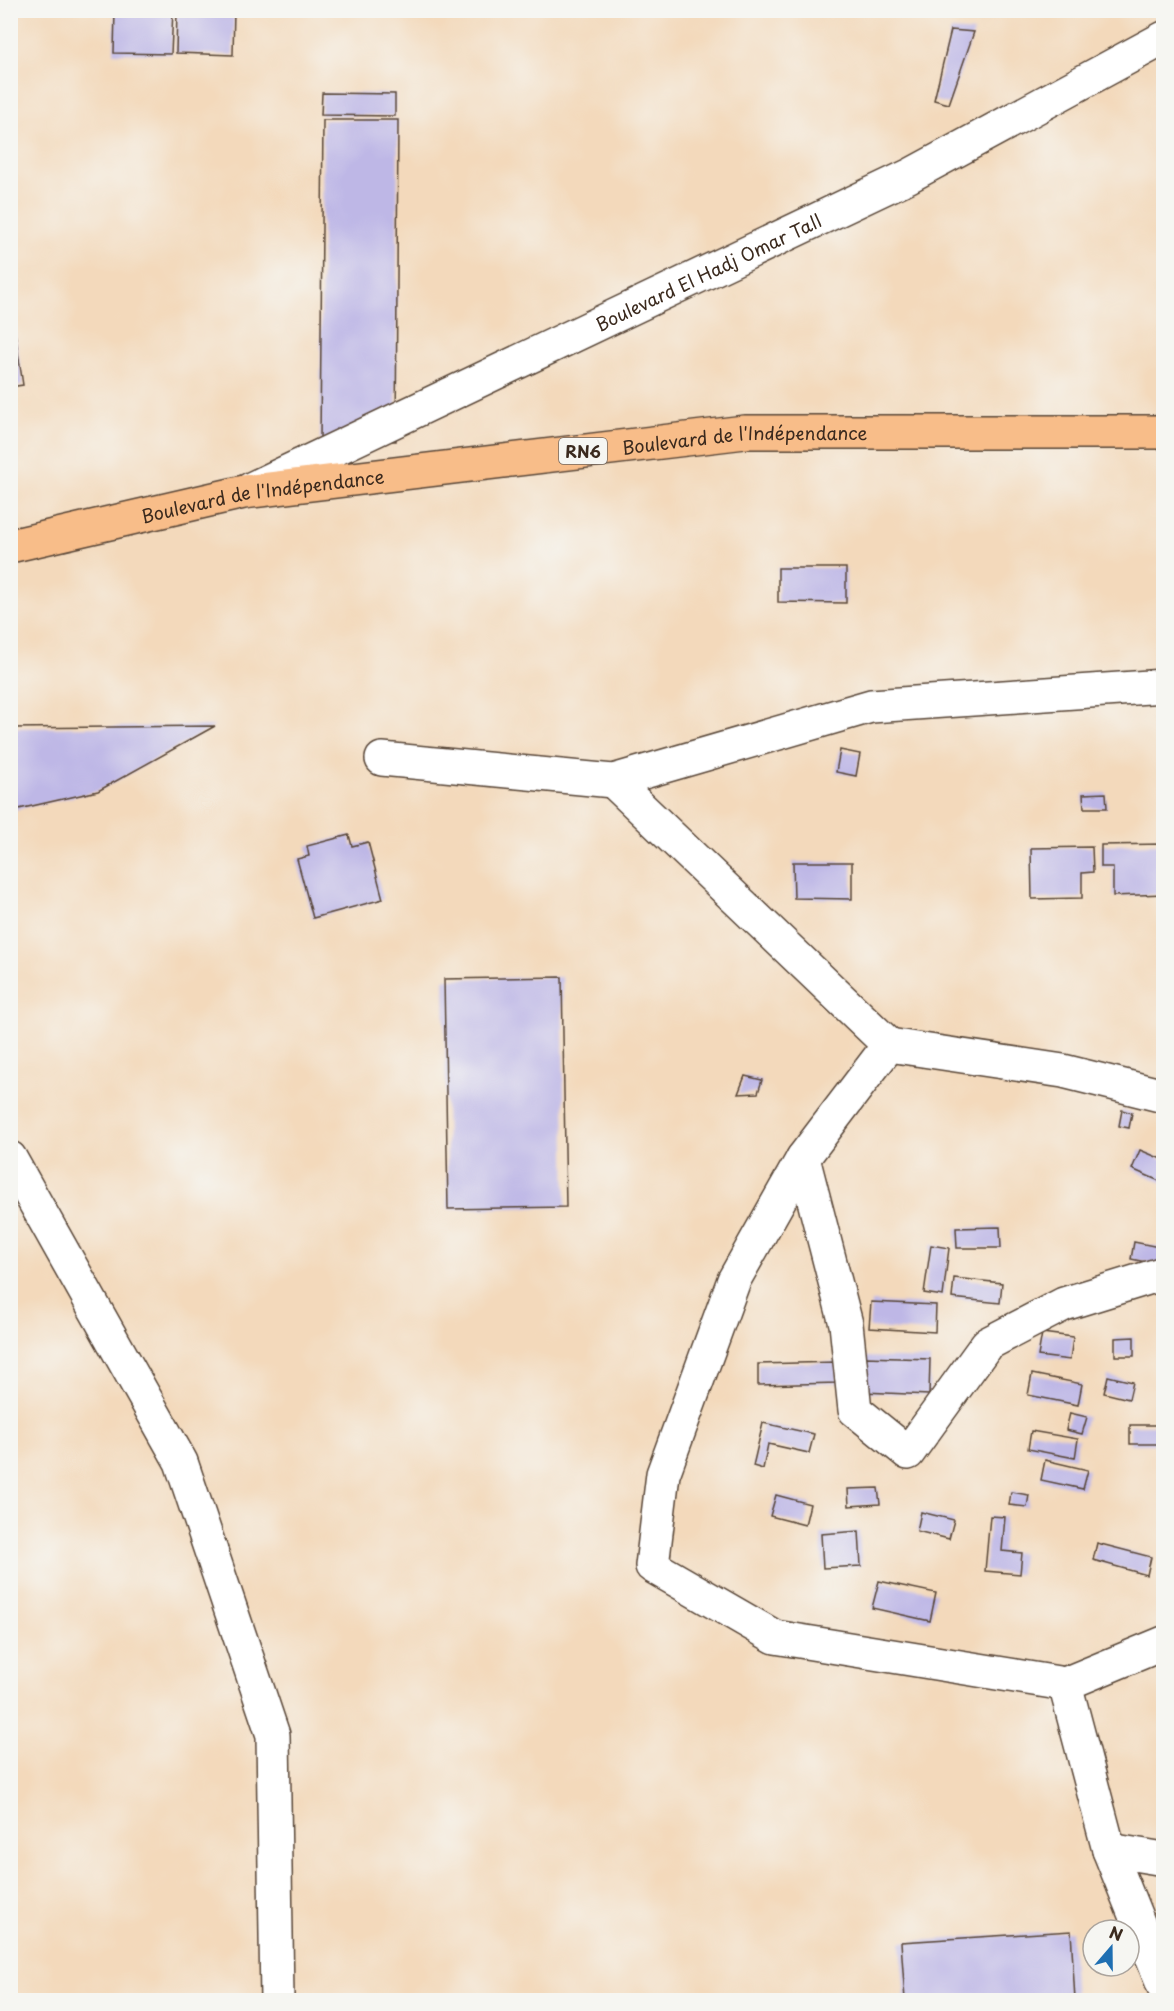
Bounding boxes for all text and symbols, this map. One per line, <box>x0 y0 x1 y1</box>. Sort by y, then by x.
street label: Boulevard El Hadj Omar Tall <box>590 206 825 337</box>
street label: Boulevard de l'Indépendance <box>620 419 868 460</box>
road number: RN6 <box>559 438 607 464</box>
street label: Boulevard de l'Indépendance <box>138 462 386 529</box>
north arrow <box>1081 1918 1141 1978</box>
text: N <box>1106 1920 1127 1946</box>

